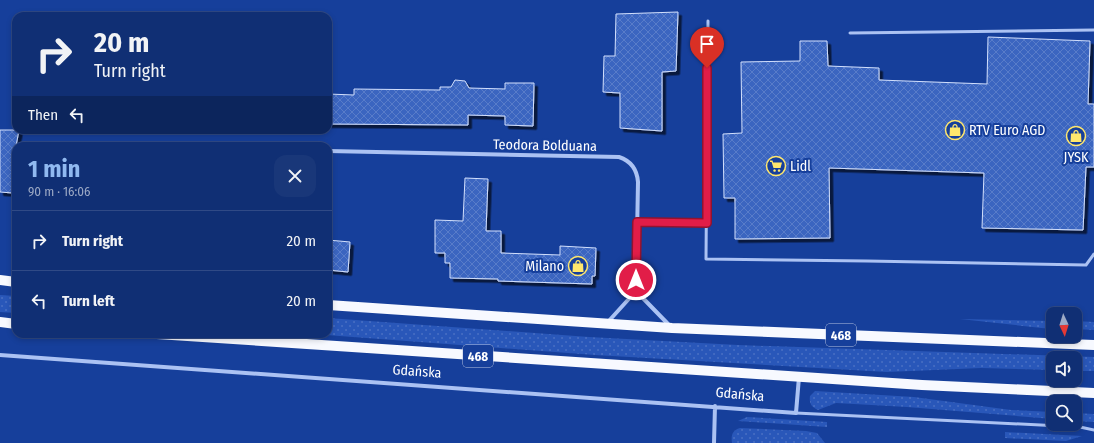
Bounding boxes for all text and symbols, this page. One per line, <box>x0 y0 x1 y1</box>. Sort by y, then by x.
text: 20 m <box>94 26 149 59</box>
pin <box>690 27 724 68</box>
icon: right <box>28 28 80 80</box>
icon: arrive <box>696 33 718 55</box>
text: Turn right <box>94 60 166 82</box>
icon: left <box>66 104 88 126</box>
text: Then <box>28 106 58 124</box>
shop icon: RTV Euro AGD <box>944 119 966 141</box>
place label: RTV Euro AGD <box>969 122 1045 139</box>
shop icon: JYSK <box>1065 125 1087 147</box>
street label: Teodora Bolduana <box>493 136 597 155</box>
place label: JYSK <box>1064 149 1089 166</box>
text: 1 min <box>28 155 80 183</box>
button: close <box>274 155 316 197</box>
supermarket icon: Lidl <box>765 155 787 177</box>
place label: Lidl <box>790 158 811 175</box>
text: 90 m · 16:06 <box>28 184 91 199</box>
icon: right <box>28 230 50 252</box>
text: Turn right <box>62 232 123 250</box>
text: 20 m <box>287 232 316 250</box>
shop icon: Milano <box>567 255 589 277</box>
place label: Milano <box>525 258 564 275</box>
position arrow <box>615 259 657 301</box>
icon: left <box>28 290 50 312</box>
text: Turn left <box>62 292 115 310</box>
text: 20 m <box>287 292 316 310</box>
north arrow <box>1046 307 1082 343</box>
map controls <box>1046 307 1082 431</box>
road number: 468 <box>826 324 856 346</box>
road number: 468 <box>463 345 493 367</box>
button: sound <box>1046 351 1082 387</box>
street label: Gdańska <box>392 361 442 382</box>
street label: Gdańska <box>715 384 765 405</box>
button: search <box>1046 395 1082 431</box>

